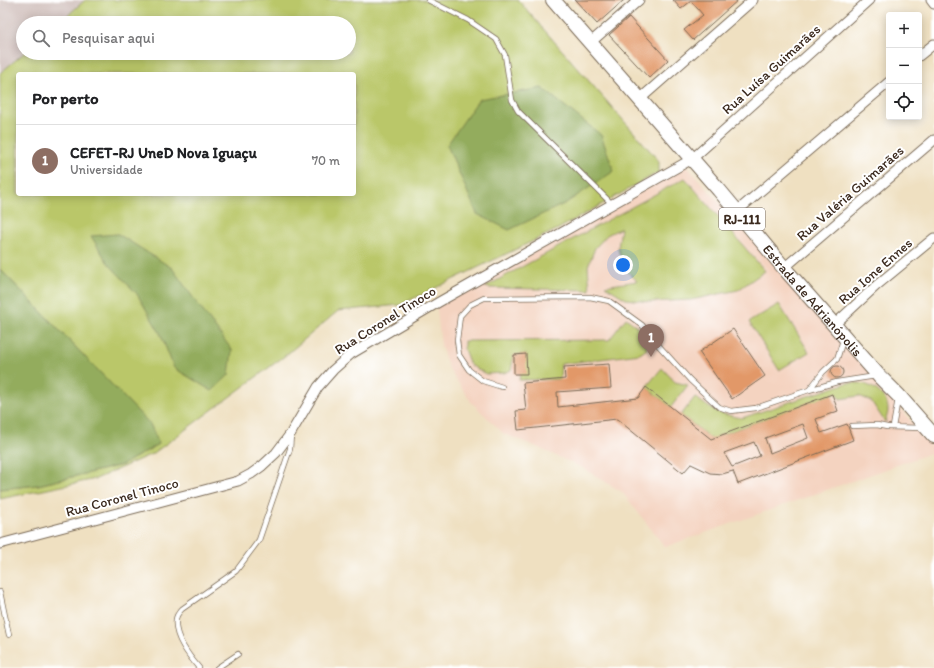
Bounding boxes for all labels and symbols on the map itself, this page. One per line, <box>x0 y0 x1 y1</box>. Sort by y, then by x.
street label: Rua Luísa Guimarães <box>719 21 824 118</box>
street label: Rua Valéria Guimarães <box>793 142 907 245</box>
road number: RJ-111 <box>719 208 765 230</box>
street label: Rua Ione Ennes <box>835 235 916 308</box>
street label: Estrada de Adrianópolis <box>759 241 866 360</box>
your location <box>613 255 633 275</box>
street label: Rua Coronel Tinoco <box>331 282 439 358</box>
pin: 1 <box>638 324 664 357</box>
street label: Rua Coronel Tinoco <box>64 474 180 521</box>

